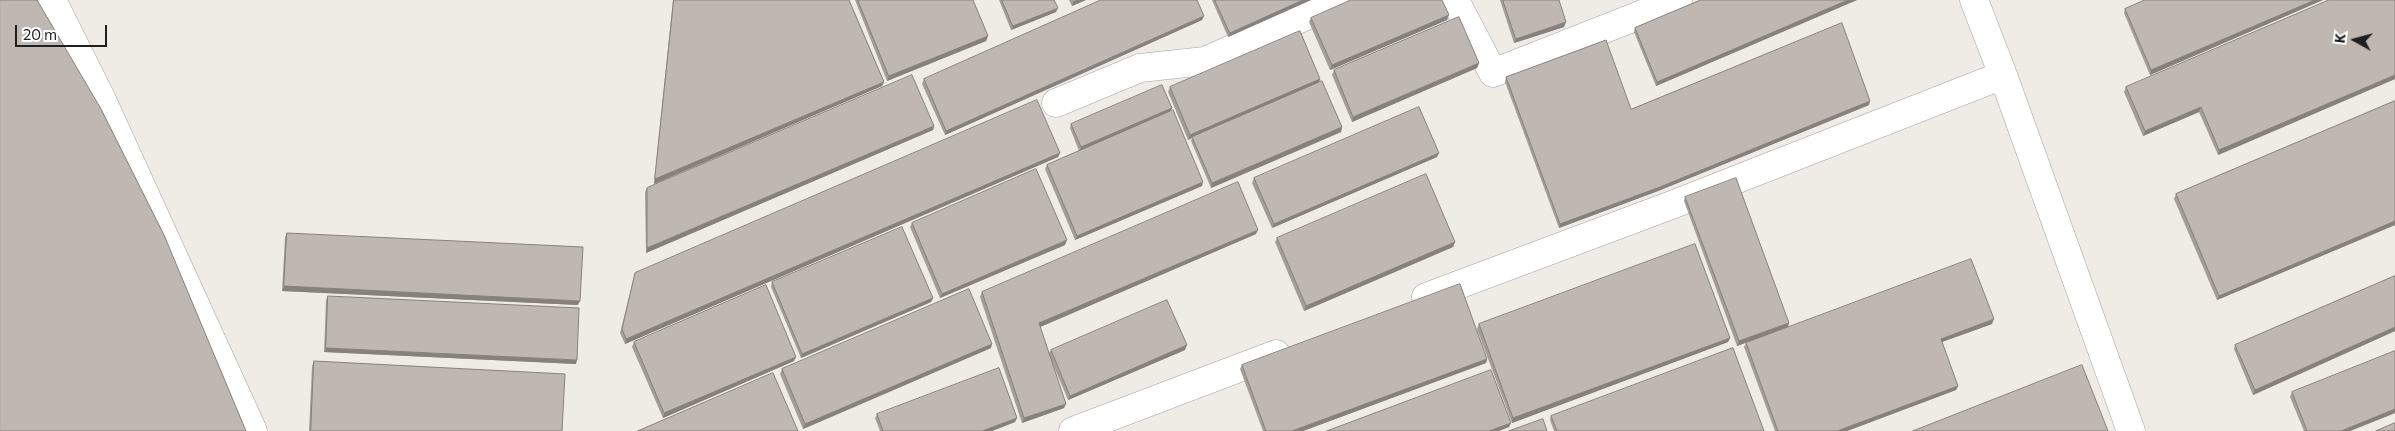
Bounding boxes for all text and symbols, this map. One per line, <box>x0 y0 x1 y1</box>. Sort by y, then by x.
scale bar <box>18 15 110 47</box>
north arrow <box>2330 15 2380 65</box>
text: 20 m <box>23 25 57 43</box>
text: K <box>2331 32 2349 44</box>

